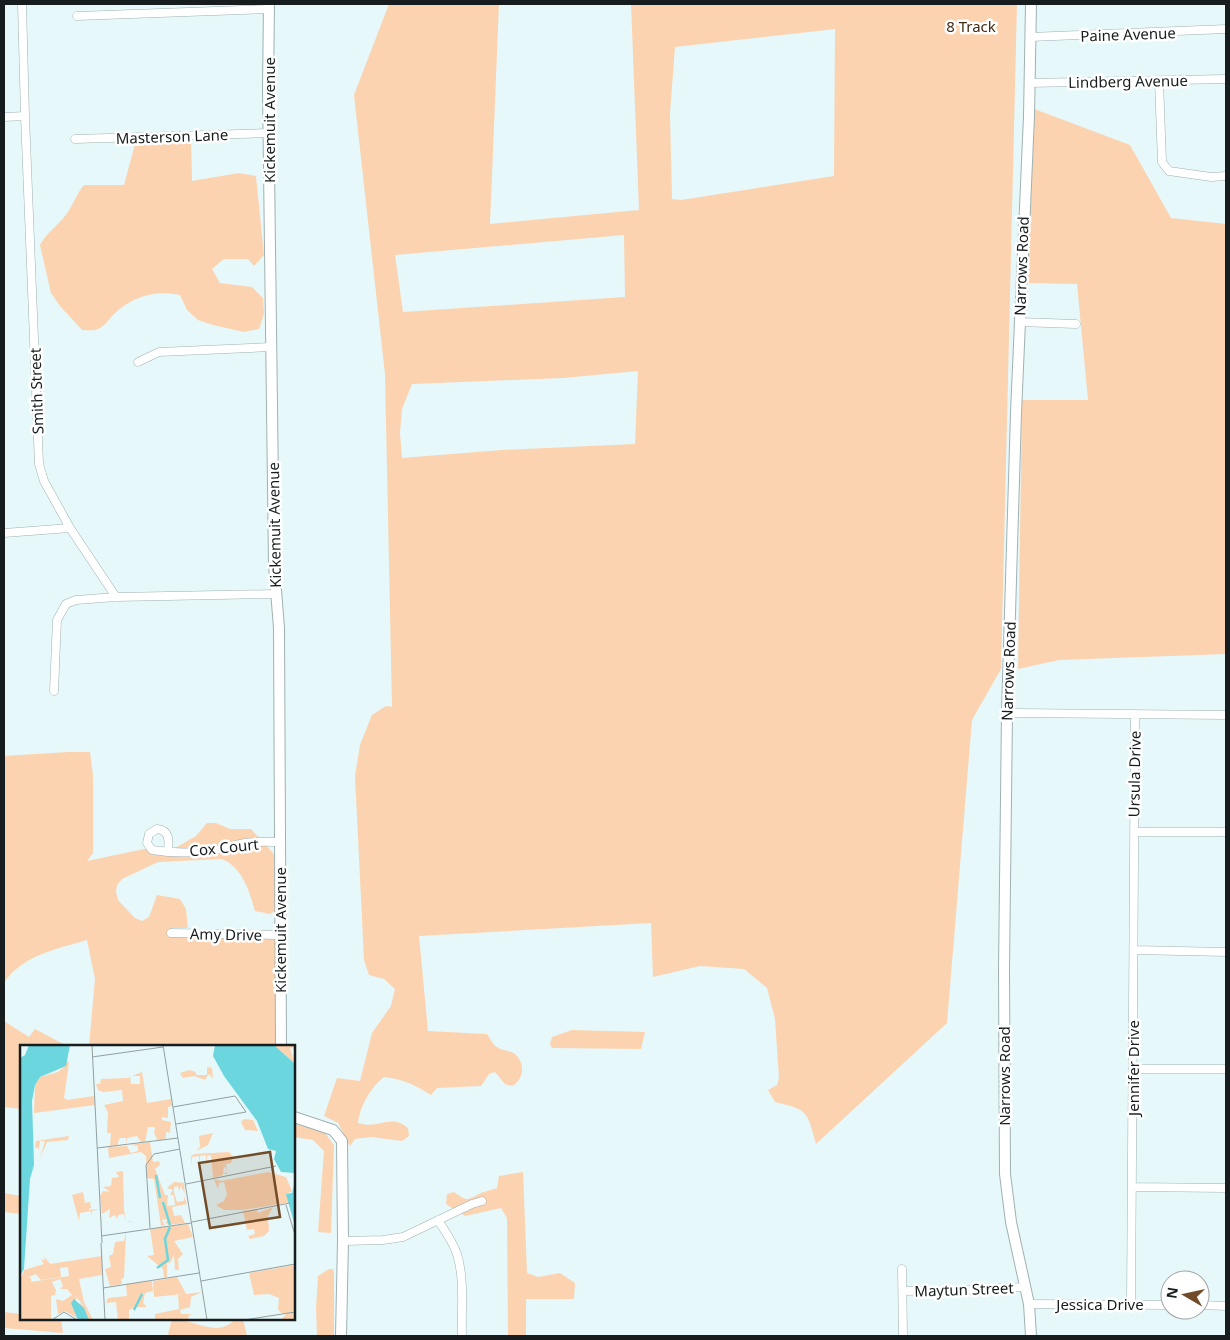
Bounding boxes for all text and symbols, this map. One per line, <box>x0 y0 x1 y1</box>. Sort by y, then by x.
park label: 8 Track <box>946 16 996 36</box>
street label: Paine Avenue <box>1080 22 1176 46</box>
street label: Kickemuit Avenue <box>259 57 279 183</box>
street label: Lindberg Avenue <box>1068 70 1188 92</box>
street label: Masterson Lane <box>115 124 229 148</box>
street label: Narrows Road <box>1009 216 1033 316</box>
street label: Smith Street <box>24 347 48 435</box>
street label: Kickemuit Avenue <box>263 462 285 588</box>
street label: Narrows Road <box>996 621 1020 721</box>
street label: Ursula Drive <box>1123 730 1145 818</box>
street label: Cox Court <box>188 833 260 861</box>
street label: Kickemuit Avenue <box>270 867 290 993</box>
street label: Amy Drive <box>190 923 262 945</box>
street label: Jennifer Drive <box>1123 1020 1143 1118</box>
street label: Narrows Road <box>994 1026 1014 1126</box>
inset map <box>20 1045 295 1320</box>
north arrow <box>1160 1270 1210 1320</box>
street label: Maytun Street <box>914 1277 1015 1301</box>
text: N <box>1161 1286 1182 1300</box>
street label: Jessica Drive <box>1054 1294 1144 1314</box>

